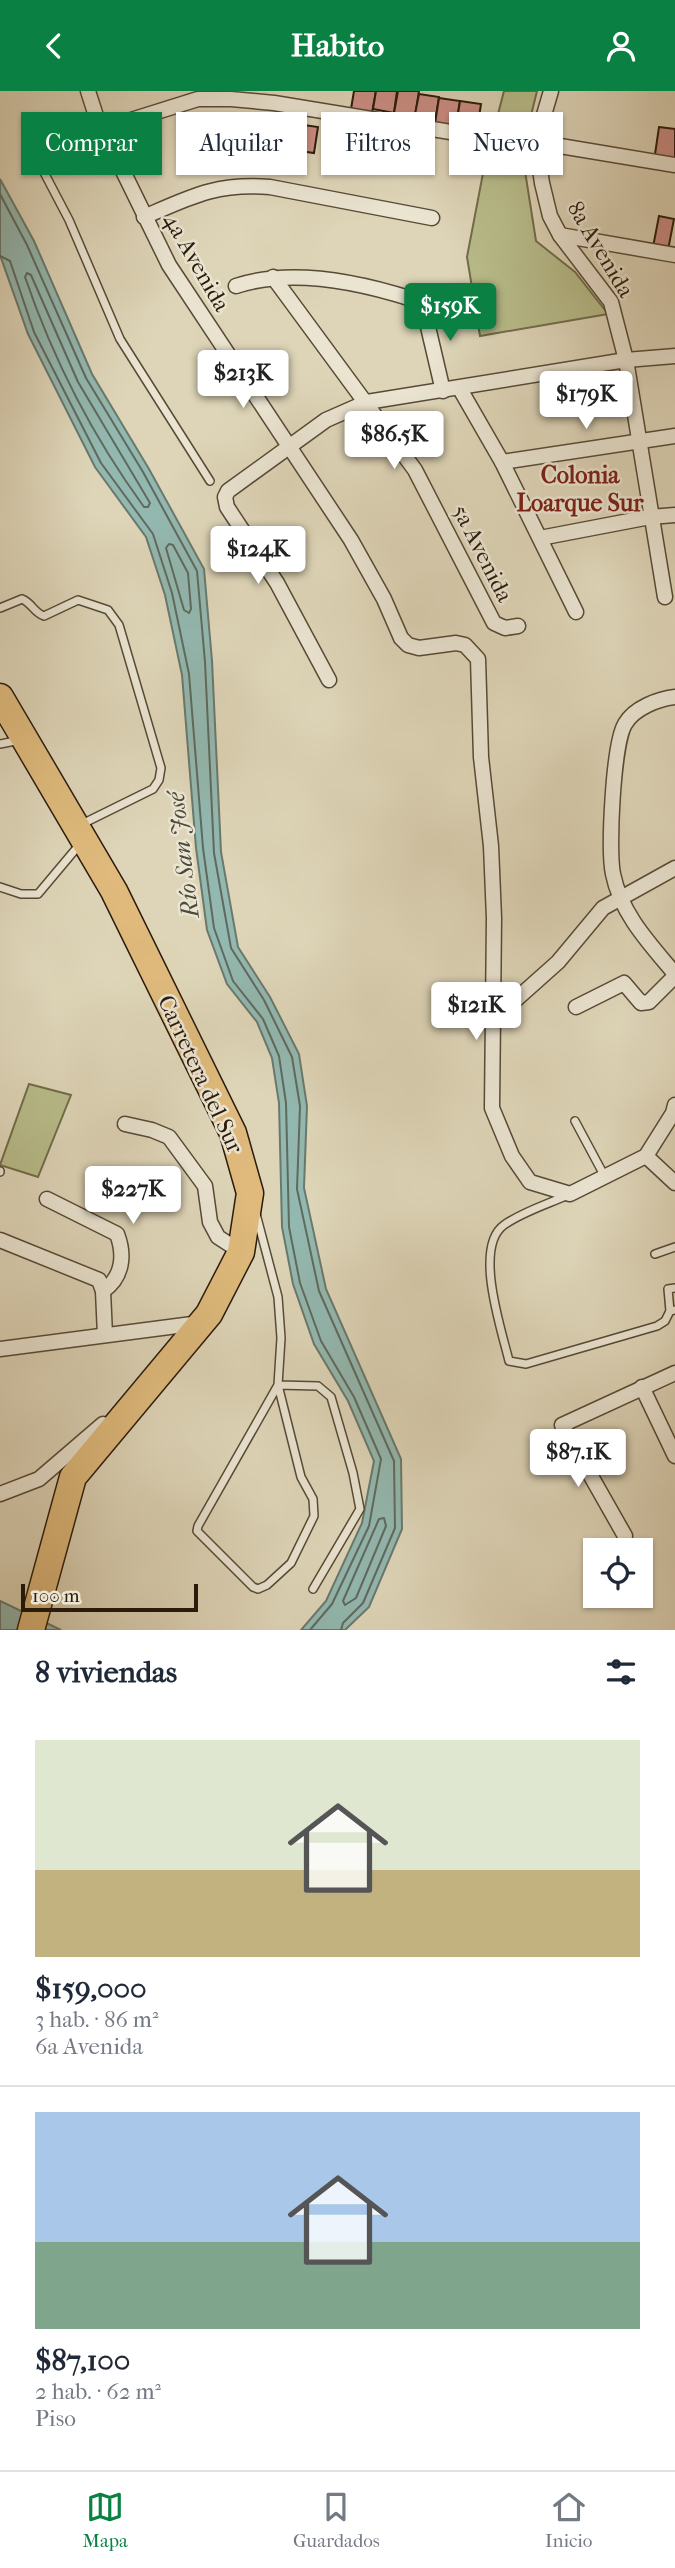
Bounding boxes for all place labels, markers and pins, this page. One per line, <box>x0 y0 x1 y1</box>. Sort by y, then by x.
pin: $159K <box>401 283 499 343</box>
pin: $213K <box>194 351 292 410</box>
pin: $179K <box>537 371 635 431</box>
pin: $86.5K <box>337 411 451 471</box>
pin: $124K <box>209 526 307 586</box>
pin: $121K <box>427 983 525 1042</box>
pin: $227K <box>84 1167 182 1226</box>
pin: $87.1K <box>521 1429 635 1489</box>

